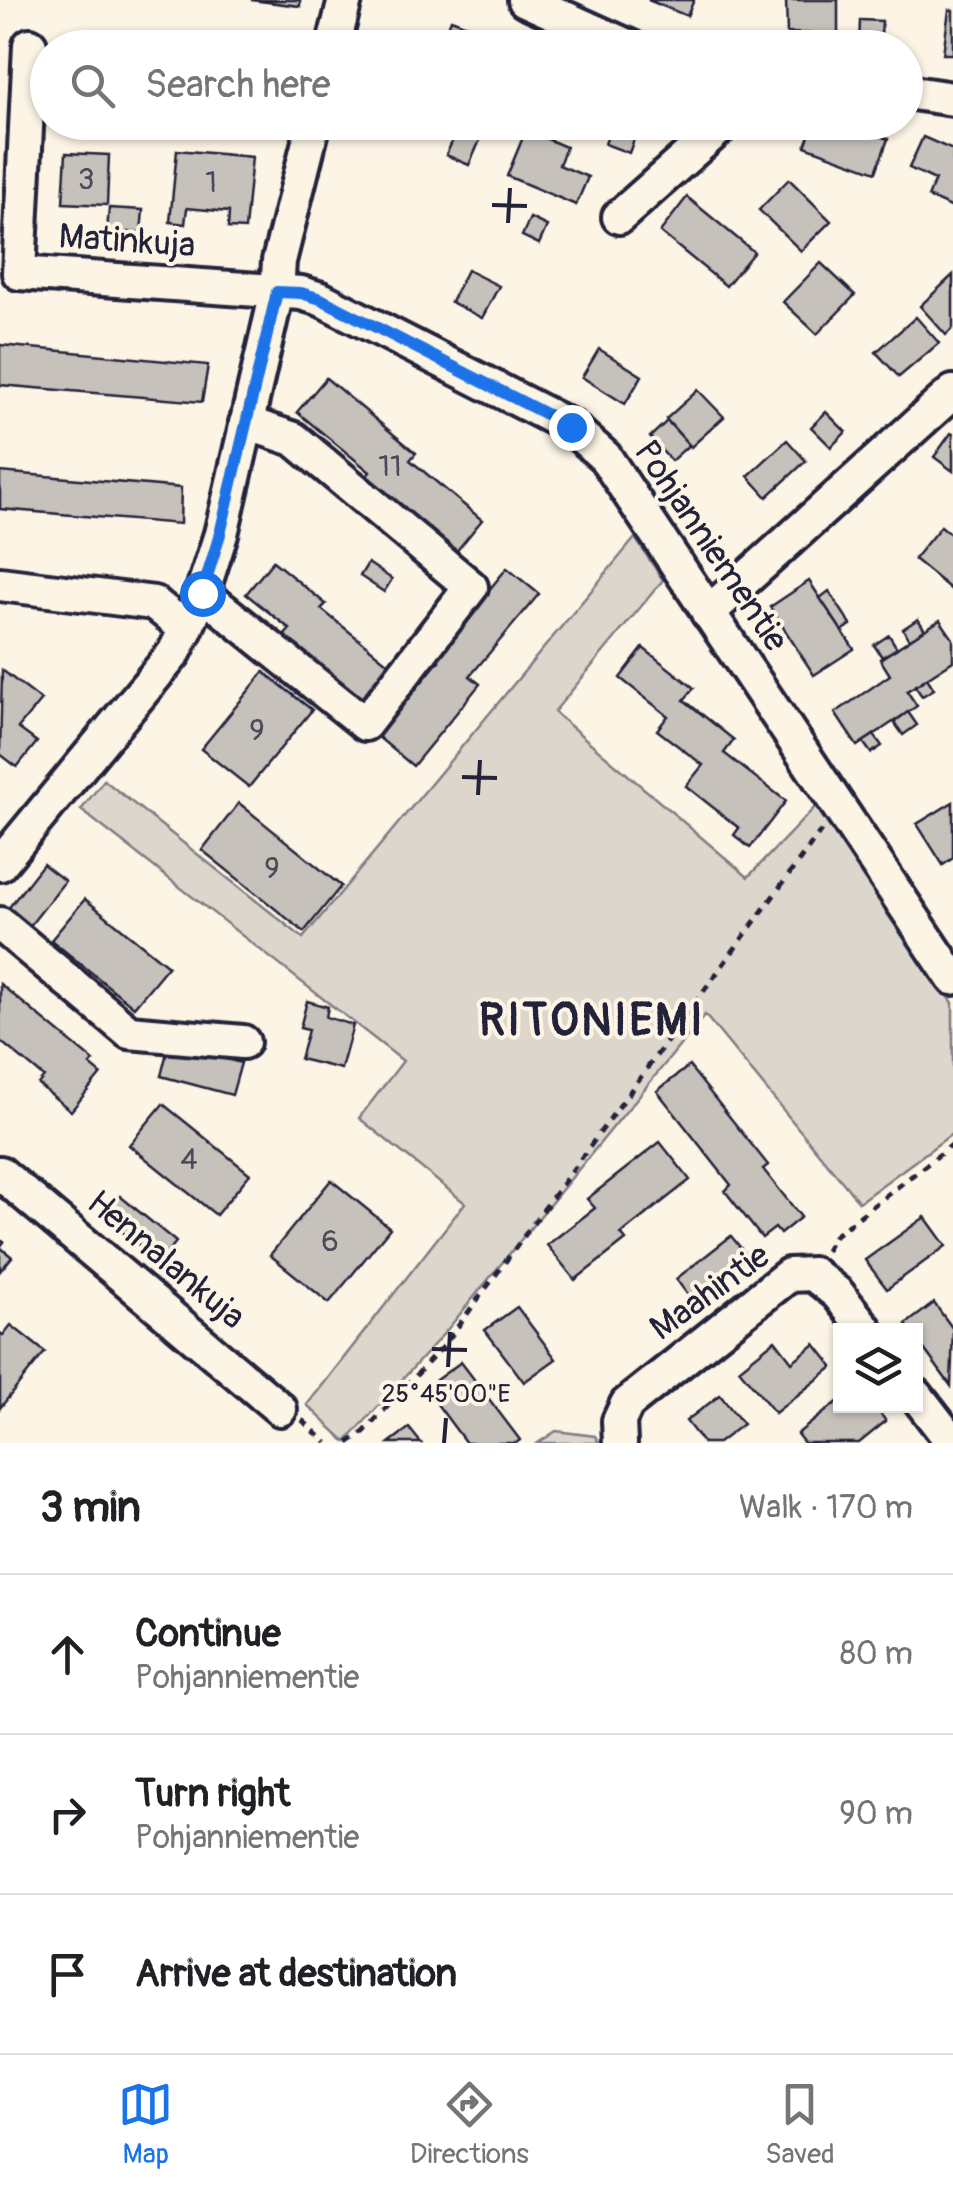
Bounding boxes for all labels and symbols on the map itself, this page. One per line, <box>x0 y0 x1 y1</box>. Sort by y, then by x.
house number: 3 <box>78 161 94 198</box>
house number: 1 <box>205 164 217 201</box>
street label: Matinkuja <box>57 214 197 268</box>
route end <box>549 405 595 451</box>
street label: Pohjanniementie <box>624 432 798 660</box>
house number: 11 <box>378 448 402 485</box>
route start <box>180 571 226 617</box>
house number: 9 <box>249 712 265 749</box>
house number: 9 <box>264 850 280 887</box>
district label: RITONIEMI <box>479 993 705 1049</box>
house number: 4 <box>180 1141 198 1178</box>
street label: Hennalankuja <box>78 1181 254 1339</box>
house number: 6 <box>321 1223 339 1260</box>
street label: Maahintie <box>641 1234 779 1350</box>
text: 25°45'00"E <box>382 1379 510 1410</box>

